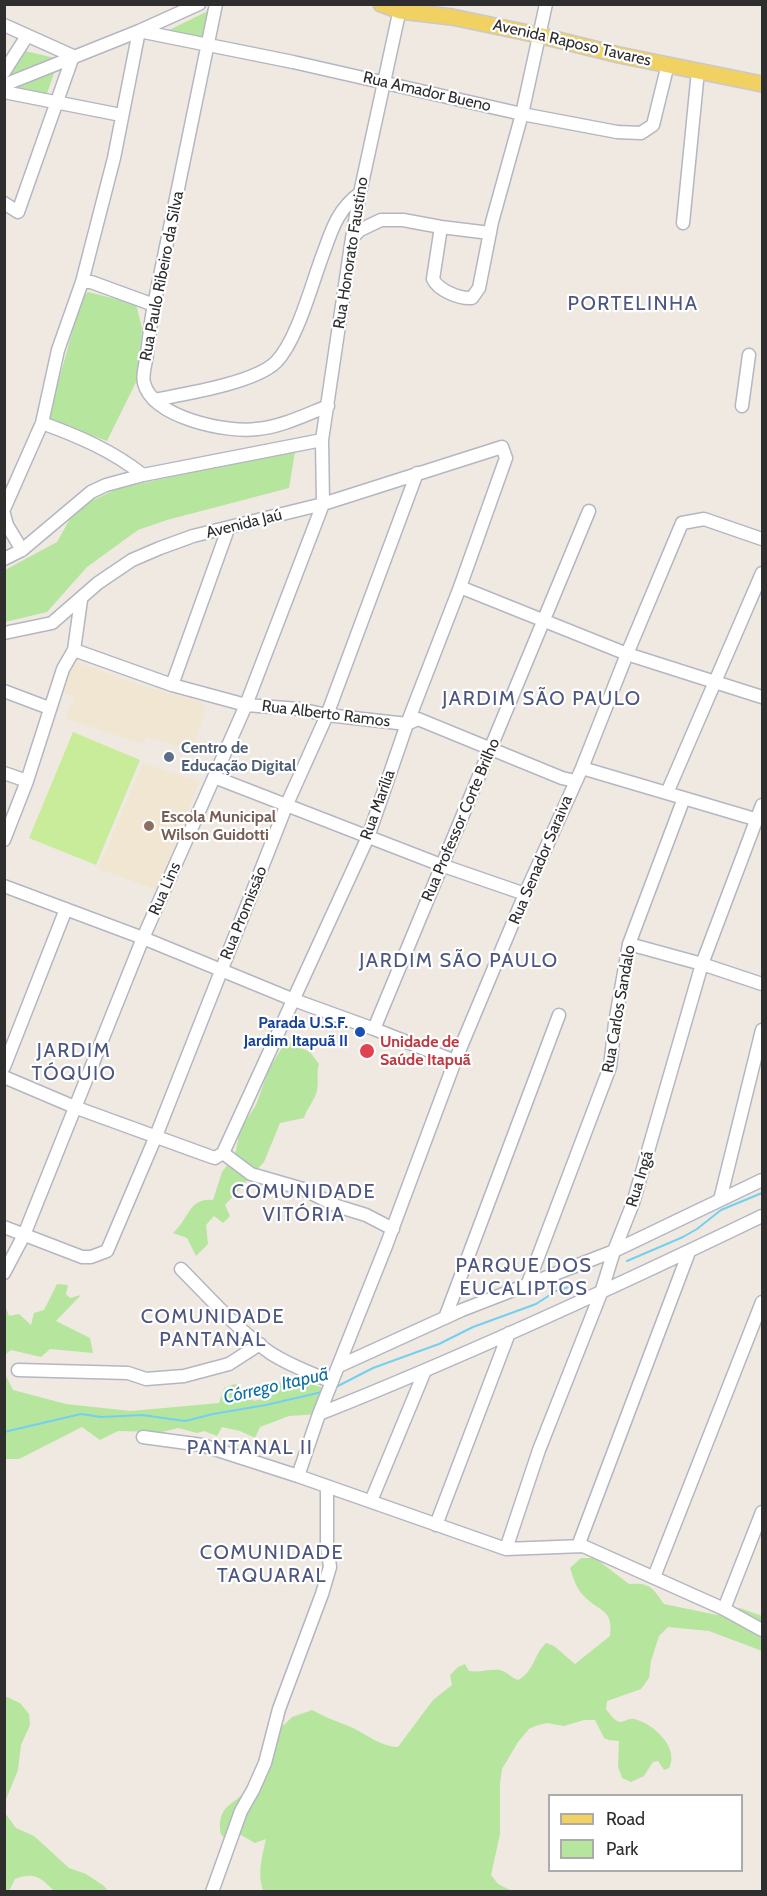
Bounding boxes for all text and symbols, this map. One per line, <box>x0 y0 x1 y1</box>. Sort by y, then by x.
street label: Avenida Raposo Tavares <box>491 15 653 71</box>
street label: Rua Amador Bueno <box>361 68 493 116</box>
street label: Rua Honorato Faustino <box>330 176 372 330</box>
street label: Rua Paulo Ribeiro da Silva <box>136 189 188 363</box>
district label: PORTELINHA <box>567 292 699 316</box>
street label: Avenida Jaú <box>204 505 284 543</box>
district label: JARDIM SÃO PAULO <box>442 687 642 711</box>
street label: Rua Alberto Ramos <box>261 697 391 731</box>
street label: Rua Professor Corte Brilho <box>418 735 504 905</box>
place label: Centro de Educação Digital <box>181 738 296 776</box>
marker: Centro de Educação Digital <box>162 750 176 764</box>
street label: Rua Marília <box>356 767 400 843</box>
street label: Rua Senador Saraiva <box>505 793 577 927</box>
place label: Escola Municipal Wilson Guidotti <box>161 807 276 845</box>
marker: Escola Municipal Wilson Guidotti <box>142 819 156 833</box>
street label: Rua Lins <box>145 859 185 919</box>
street label: Rua Promissão <box>217 864 271 962</box>
street label: Rua Carlos Sandalo <box>598 944 640 1074</box>
district label: JARDIM SÃO PAULO <box>359 949 559 973</box>
place label: Parada U.S.F. Jardim Itapuã II <box>244 1013 348 1051</box>
marker: Parada U.S.F. Jardim Itapuã II <box>353 1025 367 1039</box>
place label: Unidade de Saúde Itapuã <box>380 1032 471 1070</box>
district label: JARDIM TÓQUIO <box>32 1039 116 1086</box>
marker: Unidade de Saúde Itapuã <box>358 1042 376 1060</box>
street label: Rua Ingá <box>622 1149 658 1209</box>
district label: COMUNIDADE VITÓRIA <box>232 1180 376 1227</box>
district label: PARQUE DOS EUCALIPTOS <box>455 1254 593 1301</box>
district label: COMUNIDADE PANTANAL <box>141 1305 285 1352</box>
water label: Córrego Itapuã <box>221 1363 331 1409</box>
district label: PANTANAL II <box>187 1436 313 1460</box>
district label: COMUNIDADE TAQUARAL <box>200 1541 344 1588</box>
legend <box>548 1794 743 1872</box>
text: Road <box>606 1808 645 1830</box>
text: Park <box>606 1838 638 1860</box>

